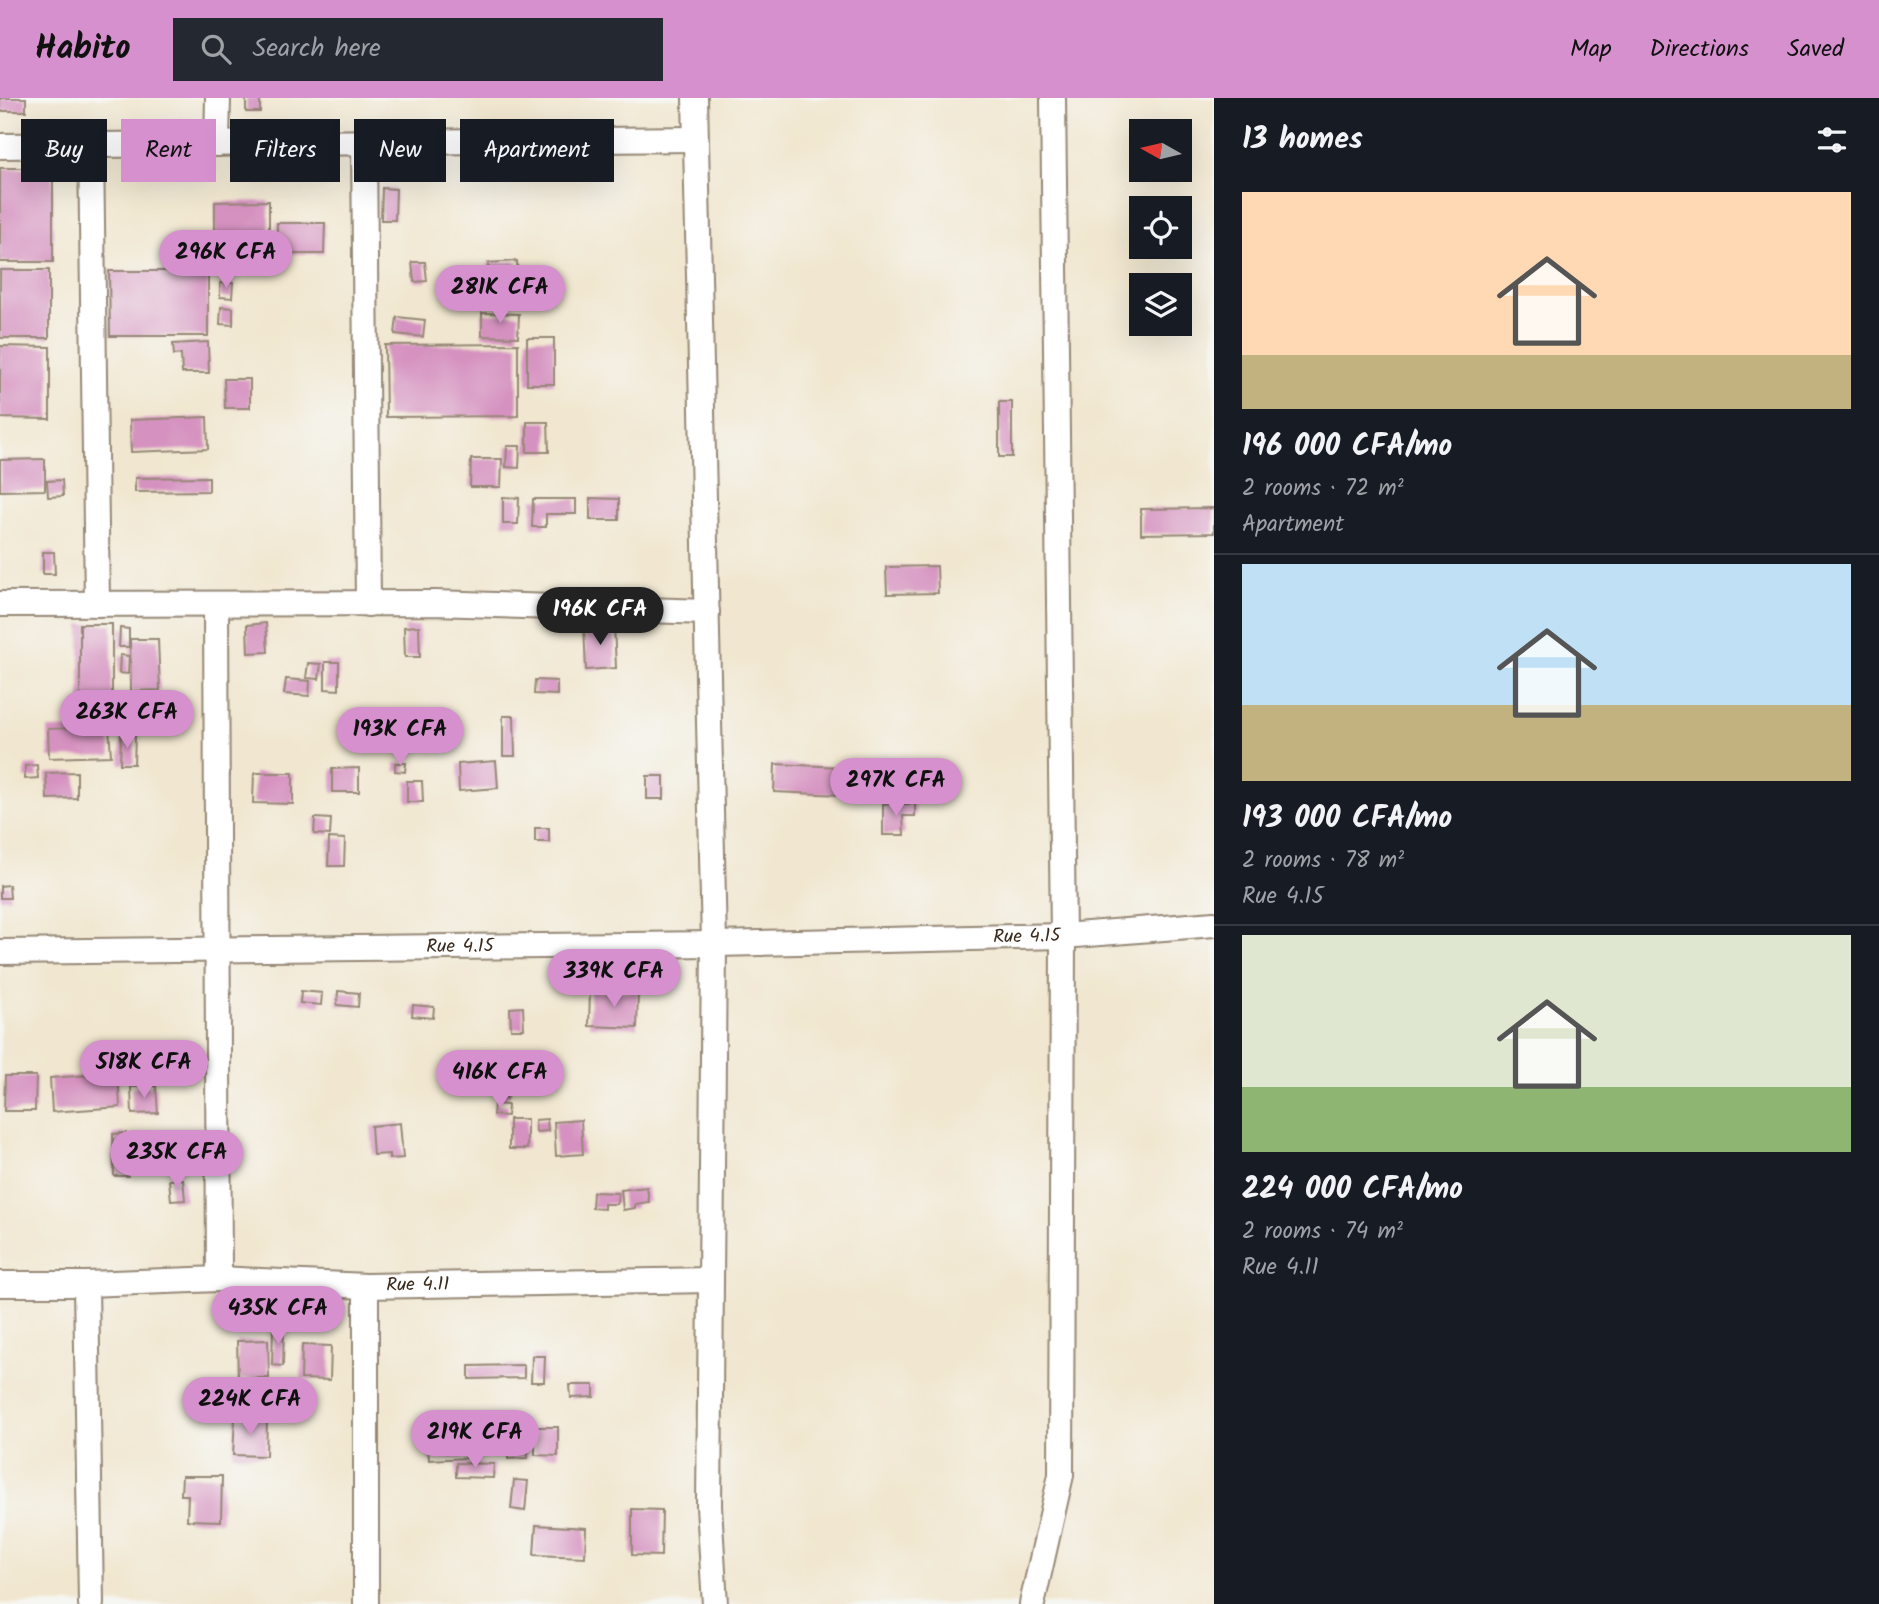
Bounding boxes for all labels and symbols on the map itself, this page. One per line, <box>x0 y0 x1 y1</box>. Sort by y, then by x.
north arrow <box>1129 119 1192 182</box>
pin: 296K CFA <box>154 230 298 290</box>
pin: 281K CFA <box>428 266 572 325</box>
pin: 196K CFA <box>528 588 672 647</box>
pin: 263K CFA <box>55 690 199 750</box>
pin: 193K CFA <box>328 708 472 767</box>
pin: 297K CFA <box>824 758 968 818</box>
street label: Rue 4.15 <box>993 921 1063 953</box>
street label: Rue 4.15 <box>426 931 496 962</box>
pin: 339K CFA <box>542 950 686 1009</box>
pin: 518K CFA <box>72 1040 216 1100</box>
pin: 416K CFA <box>428 1051 572 1110</box>
pin: 235K CFA <box>105 1130 249 1190</box>
street label: Rue 4.11 <box>386 1270 450 1301</box>
pin: 435K CFA <box>206 1286 350 1346</box>
pin: 224K CFA <box>178 1378 322 1437</box>
pin: 219K CFA <box>403 1410 547 1470</box>

